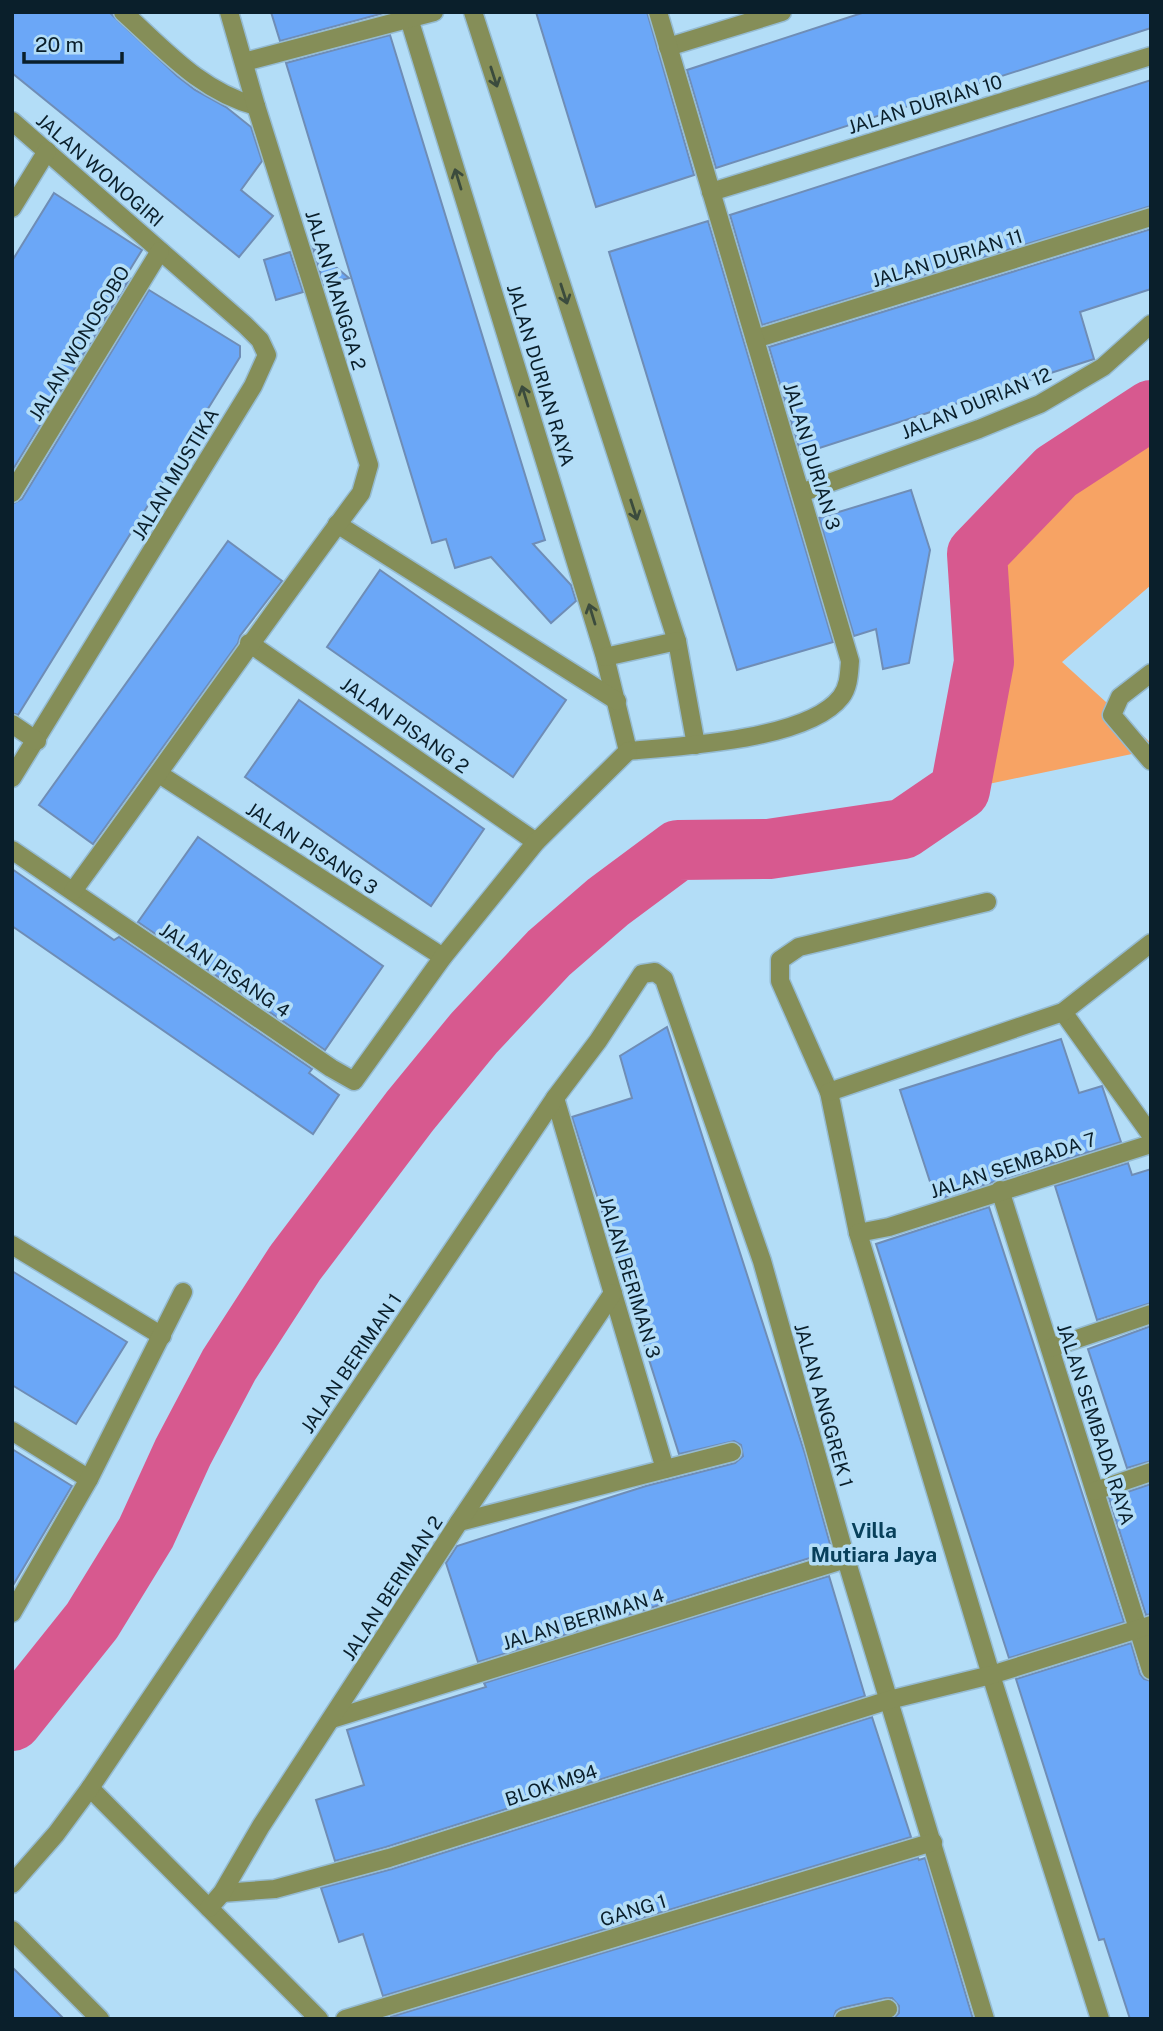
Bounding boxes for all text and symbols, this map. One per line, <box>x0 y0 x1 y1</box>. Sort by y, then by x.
scale bar <box>24 21 122 65</box>
text: 20 m <box>35 32 84 57</box>
one-way arrow <box>489 66 502 88</box>
street label: JALAN DURIAN 10 <box>845 70 1005 138</box>
street label: JALAN WONOGIRI <box>32 109 168 231</box>
one-way arrow <box>451 168 464 190</box>
street label: JALAN MANGGA 2 <box>301 207 371 373</box>
street label: JALAN DURIAN 11 <box>869 225 1025 291</box>
street label: JALAN WONOSOBO <box>24 262 134 424</box>
street label: JALAN DURIAN RAYA <box>503 281 579 469</box>
one-way arrow <box>559 282 572 304</box>
street label: JALAN DURIAN 12 <box>898 363 1054 443</box>
street label: JALAN DURIAN 3 <box>779 380 845 532</box>
one-way arrow <box>518 386 531 408</box>
street label: JALAN MUSTIKA <box>127 404 223 544</box>
one-way arrow <box>629 499 641 521</box>
one-way arrow <box>585 603 598 625</box>
street label: JALAN PISANG 2 <box>337 673 473 777</box>
street label: JALAN PISANG 3 <box>242 797 382 899</box>
street label: JALAN PISANG 4 <box>156 918 294 1022</box>
street label: JALAN SEMBADA 7 <box>927 1128 1099 1202</box>
street label: JALAN BERIMAN 3 <box>595 1193 665 1361</box>
street label: JALAN BERIMAN 1 <box>296 1289 406 1437</box>
street label: JALAN ANGGREK 1 <box>790 1320 858 1490</box>
street label: JALAN SEMBADA RAYA <box>1053 1320 1139 1528</box>
street label: JALAN BERIMAN 2 <box>337 1512 447 1664</box>
district label: Villa Mutiara Jaya <box>811 1518 937 1567</box>
street label: JALAN BERIMAN 4 <box>499 1584 667 1654</box>
street label: BLOK M94 <box>502 1760 600 1810</box>
street label: GANG 1 <box>597 1890 669 1930</box>

